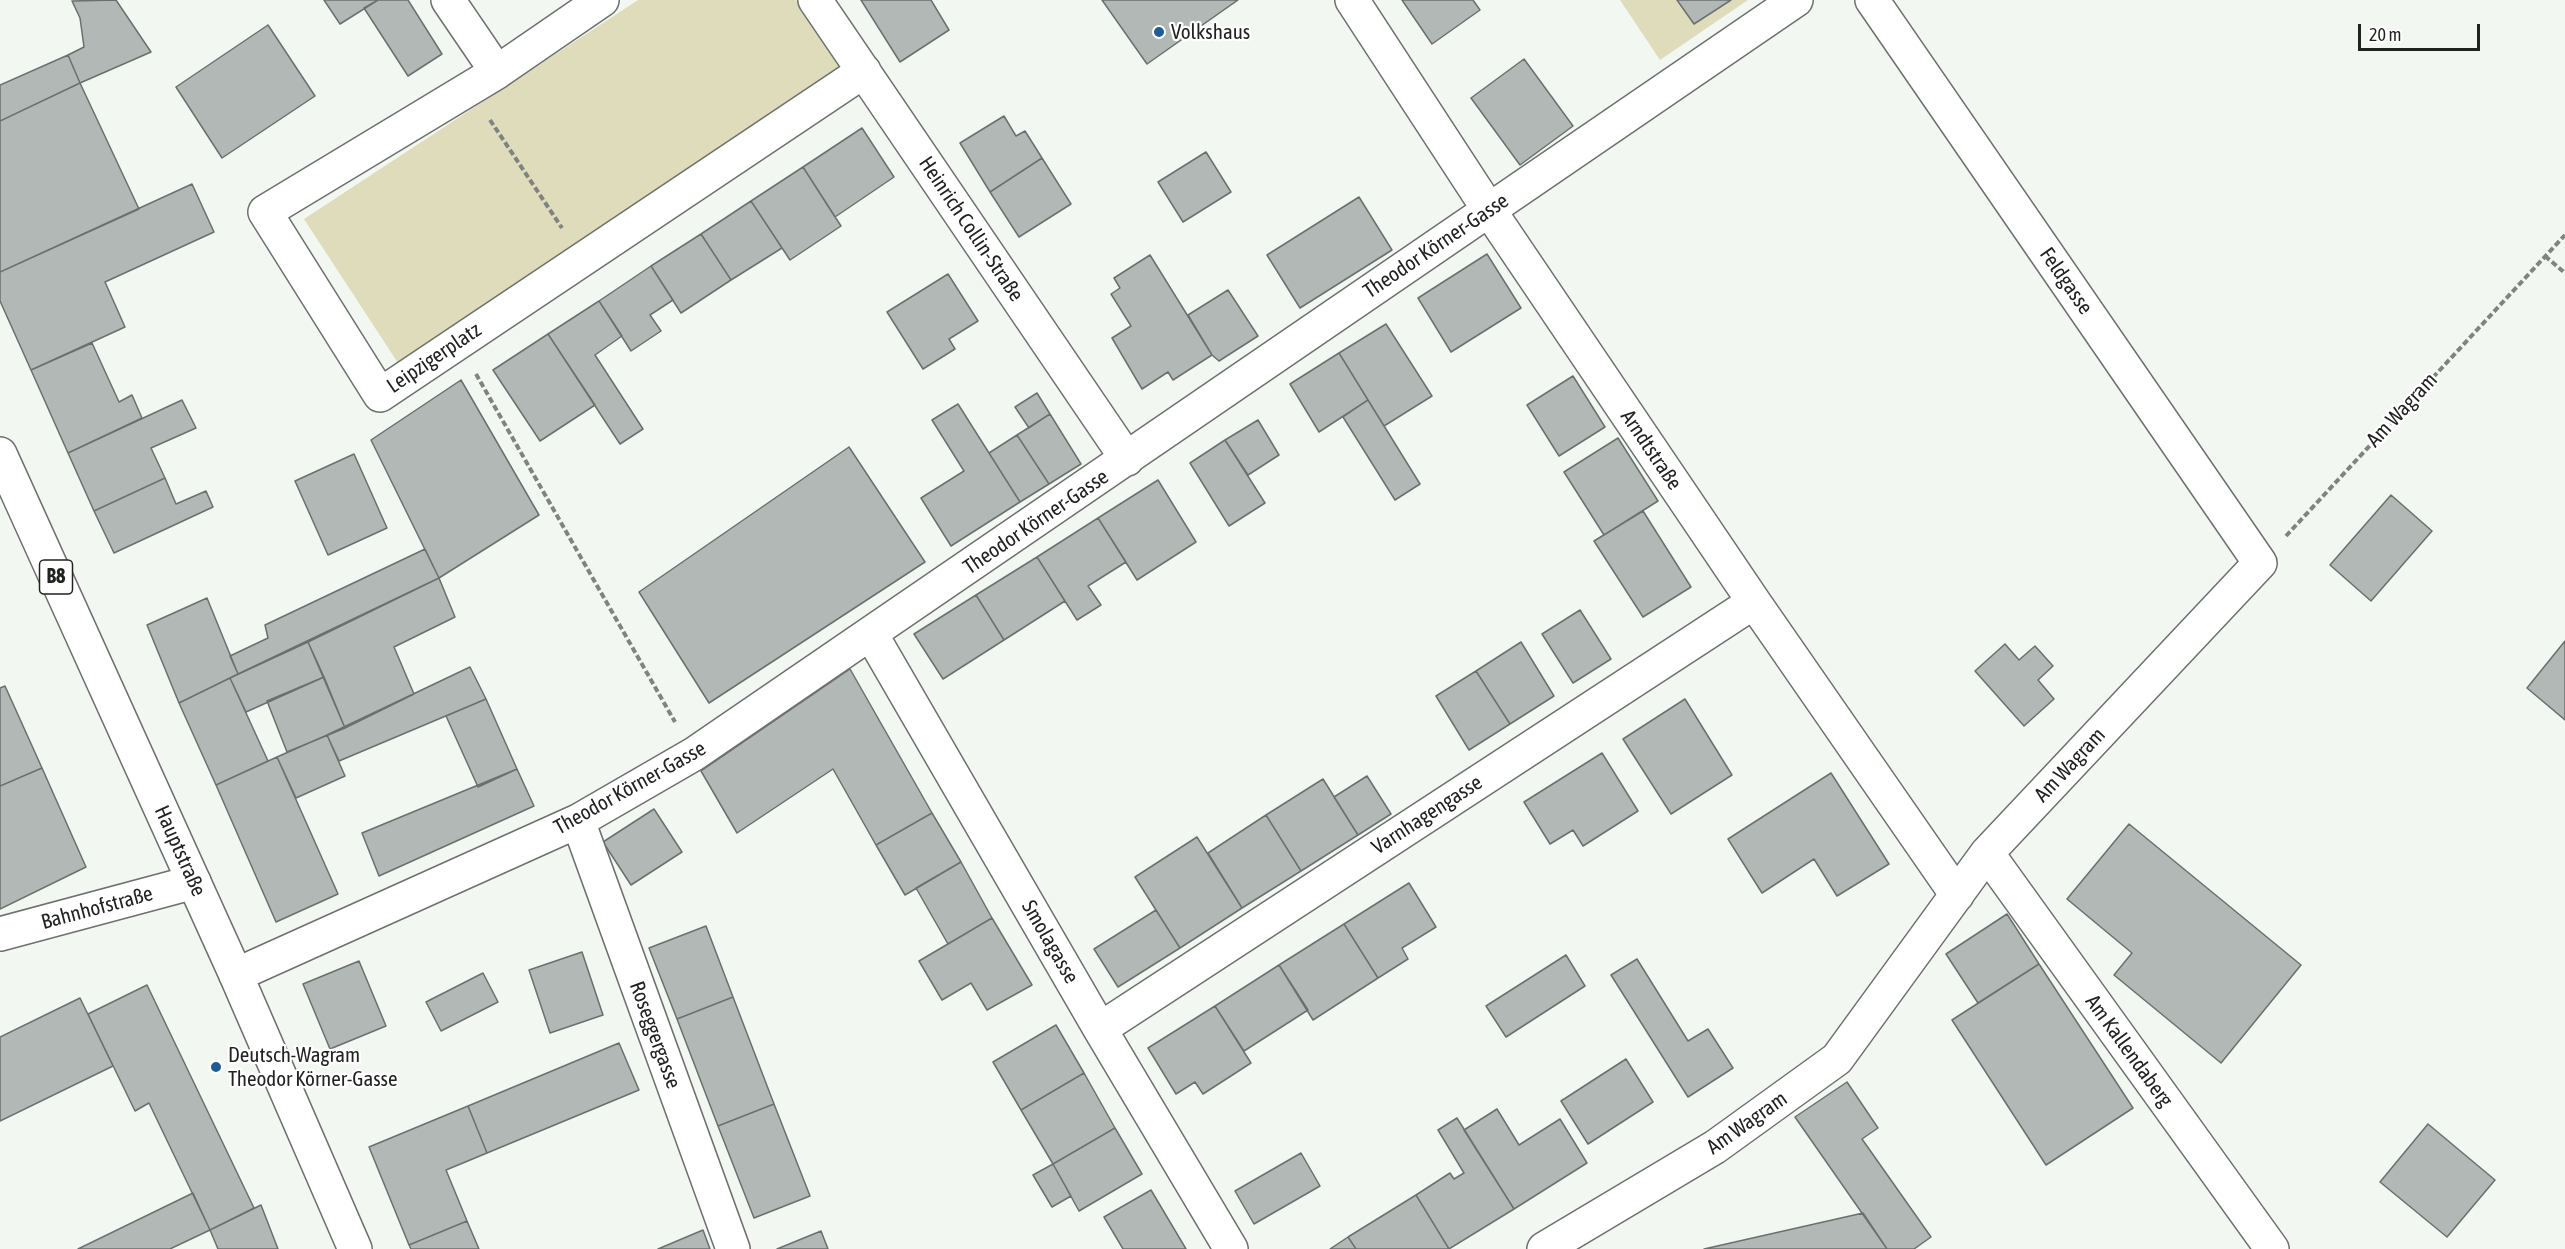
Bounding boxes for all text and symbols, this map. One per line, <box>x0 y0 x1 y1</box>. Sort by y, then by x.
scale bar <box>2361 12 2482 50</box>
place label: Volkshaus <box>1171 19 1250 45</box>
text: 20 m <box>2369 24 2401 45</box>
marker: Volkshaus <box>1152 25 1166 39</box>
street label: Heinrich Collin-Straße <box>913 152 1029 306</box>
street label: Theodor Körner-Gasse <box>1359 188 1513 304</box>
street label: Feldgasse <box>2034 243 2098 319</box>
street label: Leipzigerplatz <box>382 317 486 399</box>
street label: Am Wagram <box>2361 368 2443 452</box>
street label: Arndtstraße <box>1615 405 1687 495</box>
street label: Theodor Körner-Gasse <box>959 464 1113 580</box>
road number: B8 <box>40 560 72 594</box>
street label: Am Wagram <box>2029 723 2111 807</box>
street label: Theodor Körner-Gasse <box>550 736 710 840</box>
street label: Varnhagengasse <box>1367 770 1487 860</box>
street label: Hauptstraße <box>149 802 211 900</box>
street label: Bahnhofstraße <box>39 881 155 935</box>
street label: Smolagasse <box>1016 896 1084 988</box>
street label: Roseggergasse <box>624 978 686 1092</box>
street label: Am Kallendaberg <box>2080 990 2178 1112</box>
place label: Deutsch-Wagram Theodor Körner-Gasse <box>228 1042 398 1092</box>
marker: Deutsch-Wagram Theodor Körner-Gasse <box>209 1060 223 1074</box>
street label: Am Wagram <box>1702 1086 1792 1160</box>

